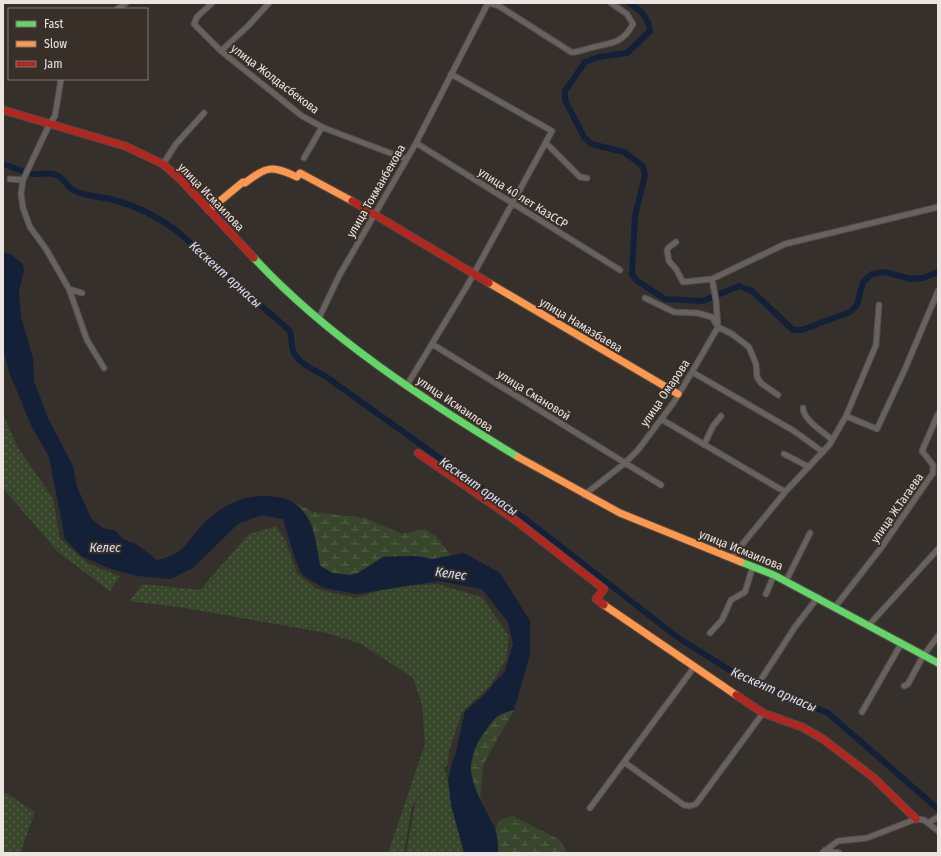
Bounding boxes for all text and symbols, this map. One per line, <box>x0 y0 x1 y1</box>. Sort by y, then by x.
legend <box>8 8 148 80</box>
text: Fast <box>44 17 63 31</box>
text: Slow <box>44 37 67 51</box>
street label: улица Жолдасбекова <box>228 41 322 117</box>
text: Jam <box>44 57 62 71</box>
street label: улица Токманбекова <box>344 142 408 240</box>
street label: улица Исмаилова <box>175 160 247 234</box>
street label: улица 40 лет КазССР <box>476 165 570 231</box>
water label: Кескент арнасы <box>186 238 265 311</box>
street label: улица Намазбаева <box>537 295 625 355</box>
street label: улица Омарова <box>637 357 693 429</box>
street label: улица Смановой <box>495 367 573 423</box>
street label: улица Исмаилова <box>414 373 496 435</box>
water label: Кескент арнасы <box>437 454 521 519</box>
street label: улица Ж.Тагаева <box>868 470 926 546</box>
street label: улица Исмаилова <box>697 527 785 573</box>
water label: Келес <box>89 540 121 555</box>
water label: Келес <box>434 564 468 583</box>
water label: Кескент арнасы <box>729 664 819 715</box>

